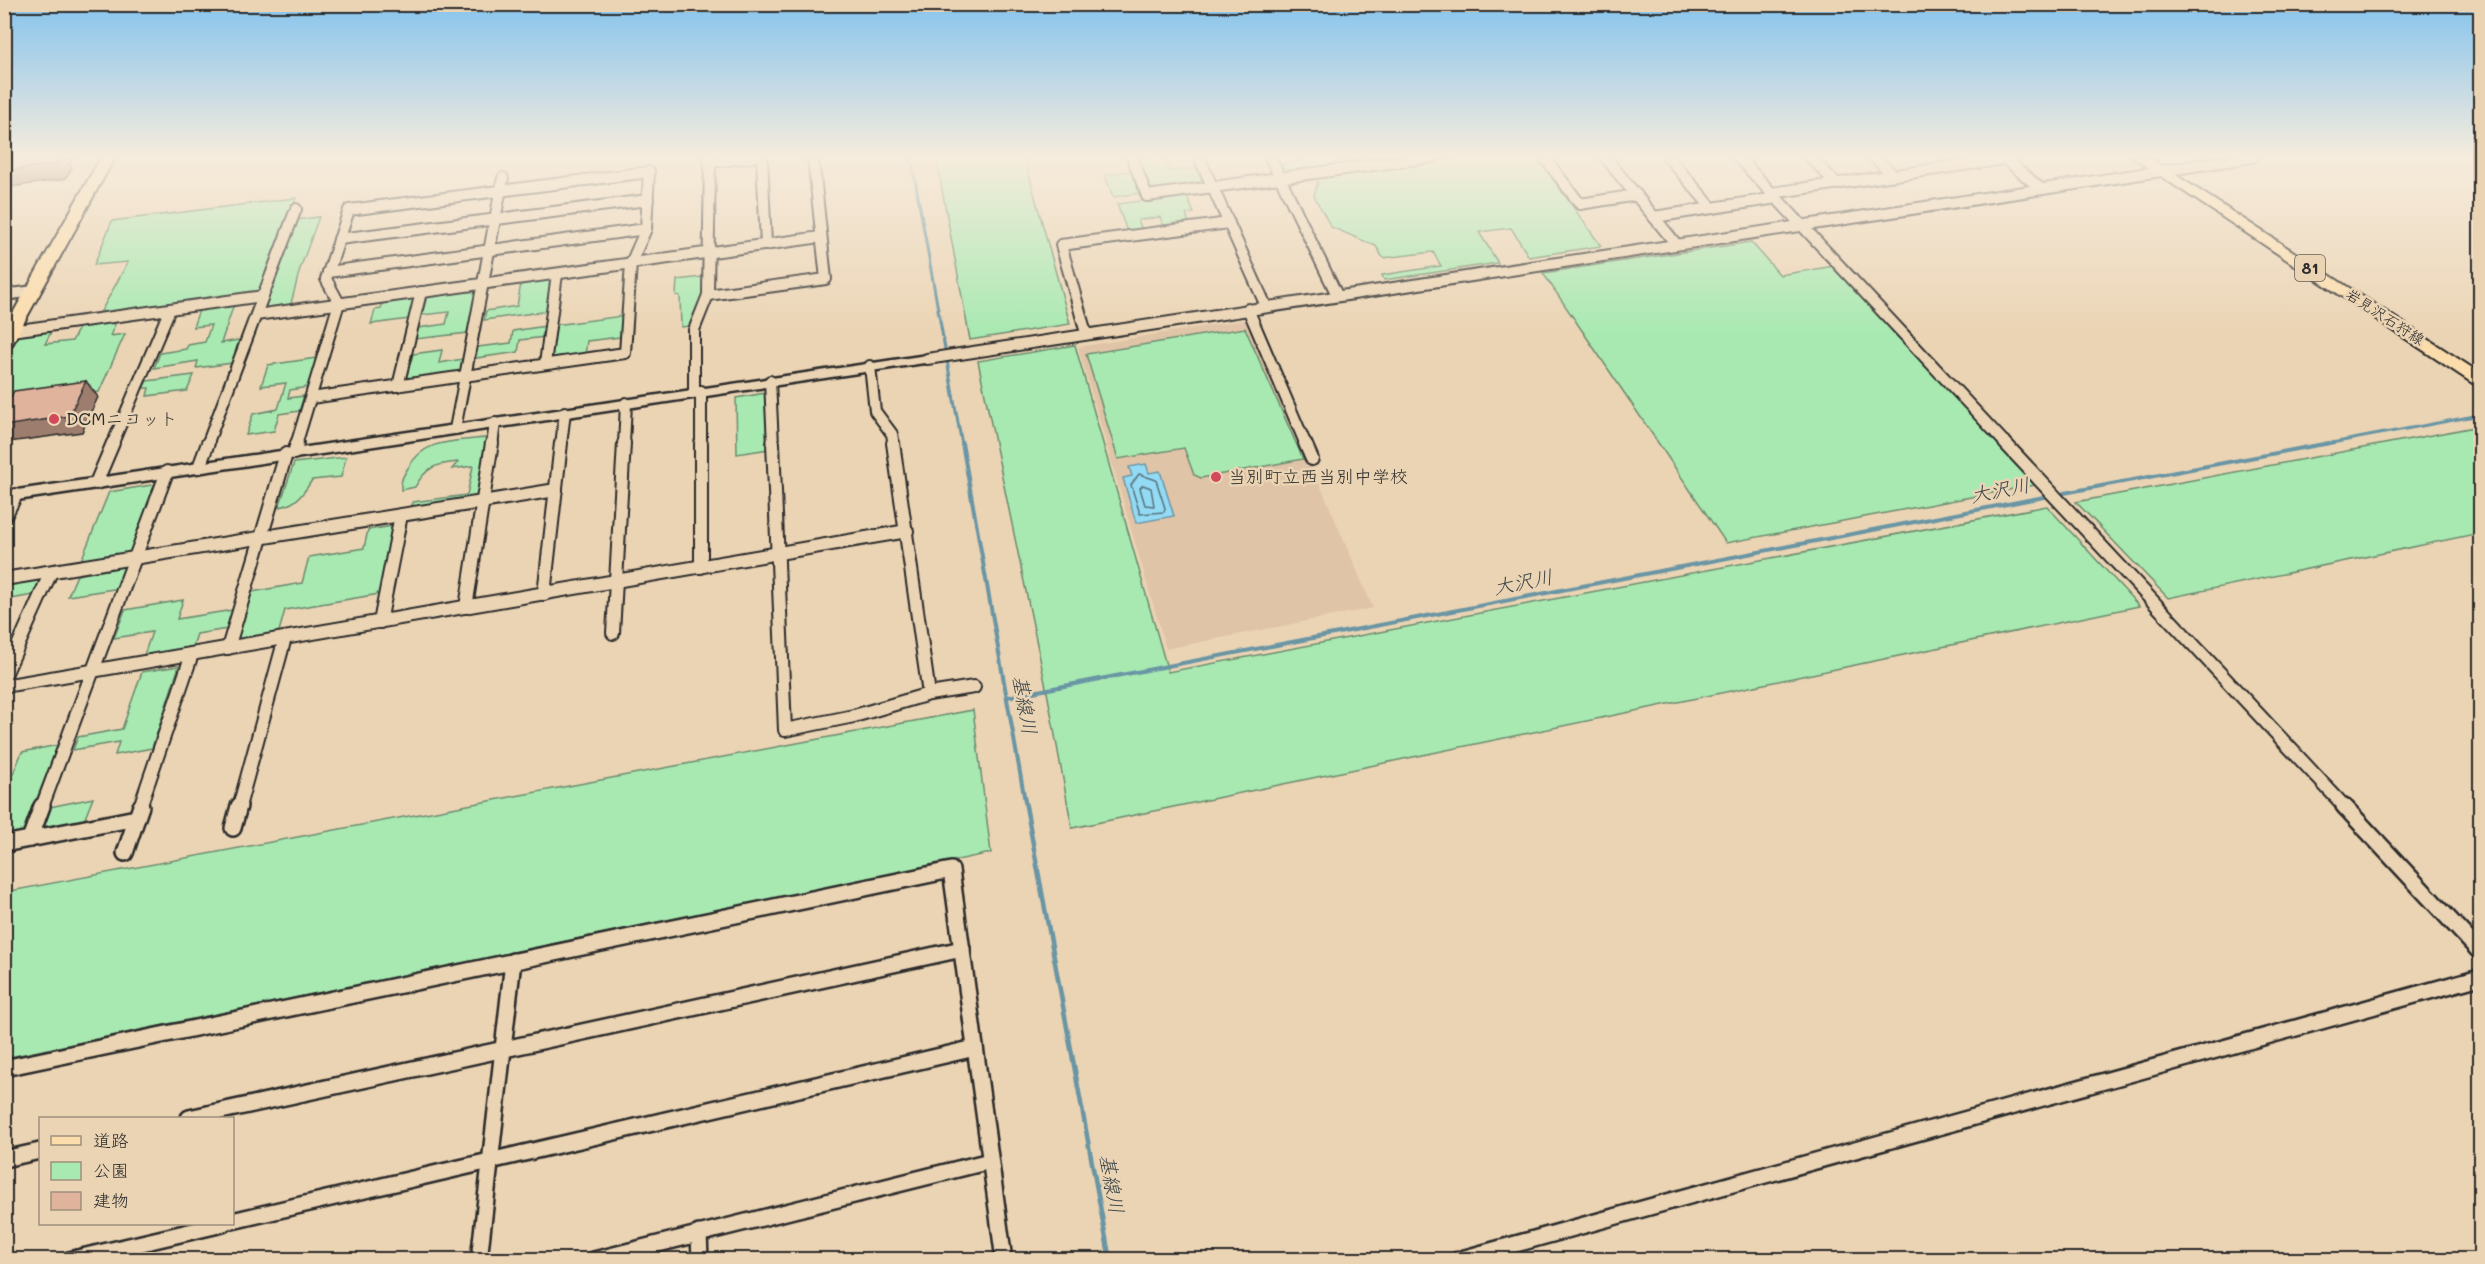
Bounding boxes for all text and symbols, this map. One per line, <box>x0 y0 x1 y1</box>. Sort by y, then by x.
road number: 81 <box>2295 255 2325 281</box>
street label: 岩見沢石狩線 <box>2342 283 2429 349</box>
place label: DCMニコット <box>66 406 178 430</box>
marker: DCMニコット <box>47 412 61 426</box>
place label: 当別町立西当別中学校 <box>1228 464 1408 488</box>
marker: 当別町立西当別中学校 <box>1209 470 1223 484</box>
water label: 大沢川 <box>1968 471 2032 508</box>
water label: 大沢川 <box>1491 563 1555 600</box>
water label: 基線川 <box>1008 673 1044 737</box>
legend <box>39 1117 234 1225</box>
text: 道路 <box>93 1128 129 1152</box>
water label: 基線川 <box>1095 1152 1131 1216</box>
text: 公園 <box>93 1158 129 1182</box>
text: 建物 <box>93 1188 129 1212</box>

